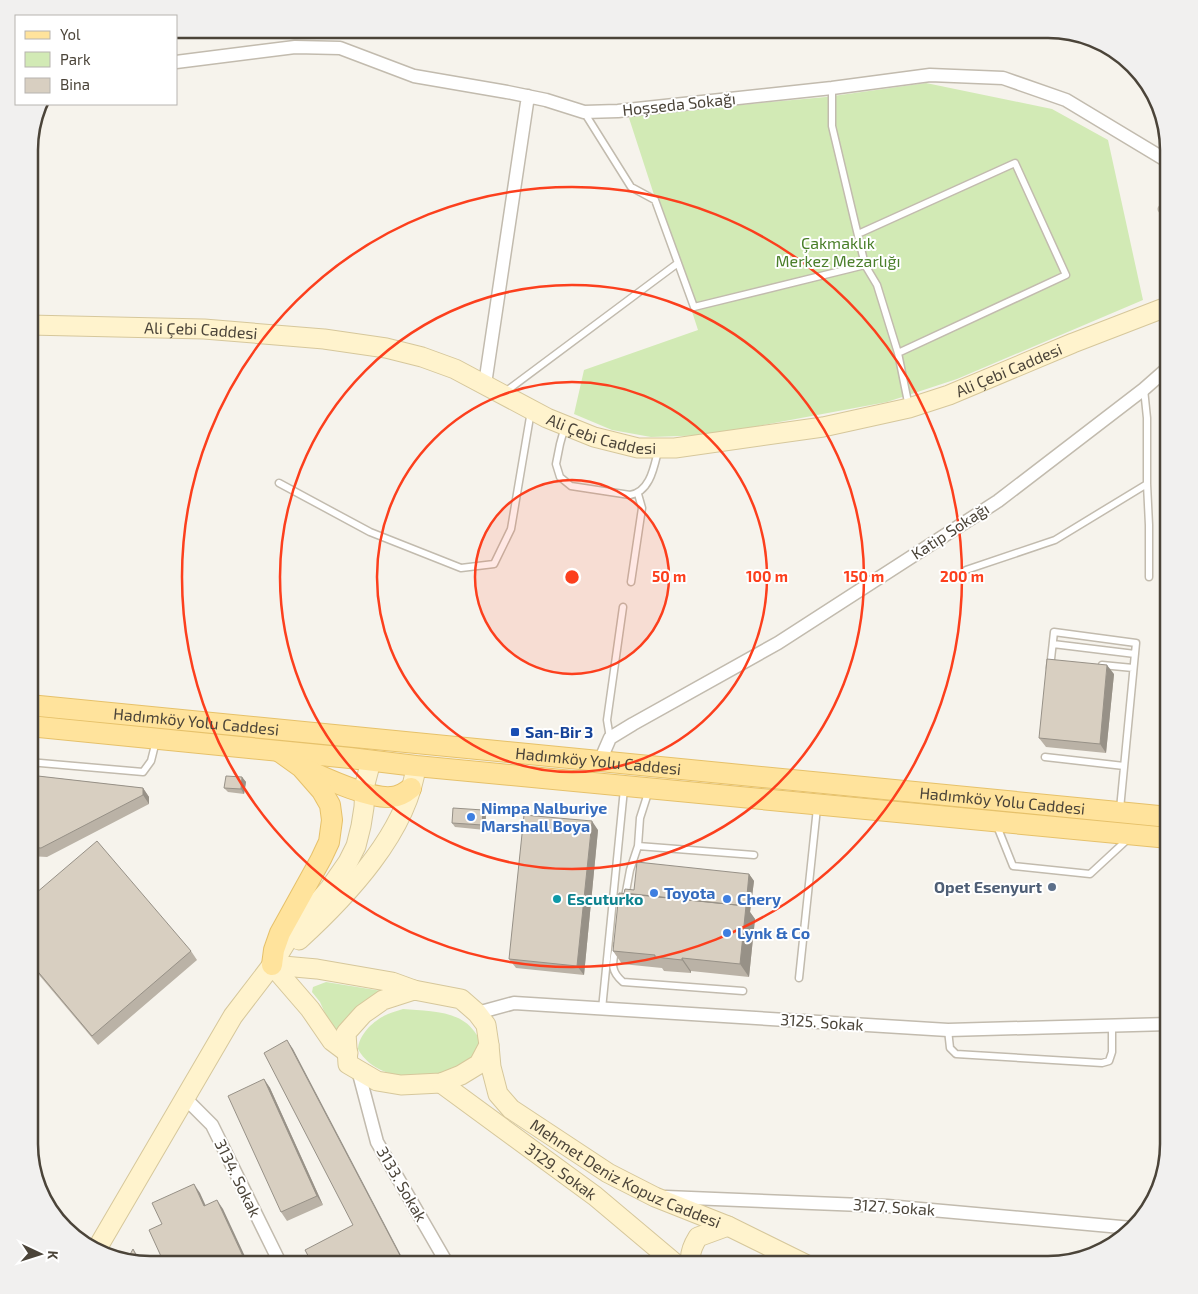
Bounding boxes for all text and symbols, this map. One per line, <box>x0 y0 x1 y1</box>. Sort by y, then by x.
legend <box>15 15 178 105</box>
text: Yol <box>60 25 81 43</box>
text: Park <box>60 50 91 68</box>
text: Bina <box>60 75 90 93</box>
street label: Hoşseda Sokağı <box>621 88 737 120</box>
park label: Çakmaklık Merkez Mezarlığı <box>776 233 900 270</box>
street label: Ali Çebi Caddesi <box>144 318 258 342</box>
street label: Ali Çebi Caddesi <box>952 339 1065 400</box>
street label: Ali Çebi Caddesi <box>544 409 656 457</box>
street label: Katip Sokağı <box>907 498 992 563</box>
text: 50 m <box>652 567 686 585</box>
text: 100 m <box>746 567 788 585</box>
text: 150 m <box>844 567 884 585</box>
text: 200 m <box>940 567 984 585</box>
centre of rings <box>563 568 581 586</box>
street label: Hadımköy Yolu Caddesi <box>112 703 280 739</box>
place label: San-Bir 3 <box>525 722 593 741</box>
marker: San-Bir 3 <box>509 726 521 738</box>
street label: Hadımköy Yolu Caddesi <box>515 743 682 778</box>
street label: Hadımköy Yolu Caddesi <box>919 783 1086 818</box>
place label: Nimpa Nalburiye Marshall Boya <box>481 798 607 836</box>
marker: Nimpa Nalburiye Marshall Boya <box>465 811 477 823</box>
place label: Opet Esenyurt <box>934 877 1042 897</box>
marker: Opet Esenyurt <box>1046 881 1058 893</box>
place label: Toyota <box>664 883 715 903</box>
marker: Toyota <box>648 887 660 899</box>
place label: Escuturko <box>567 889 643 908</box>
place label: Chery <box>737 889 781 909</box>
marker: Escuturko <box>551 893 563 905</box>
marker: Chery <box>721 893 733 905</box>
place label: Lynk & Co <box>737 923 810 943</box>
marker: Lynk & Co <box>721 927 733 939</box>
street label: 3125. Sokak <box>780 1009 864 1034</box>
street label: Mehmet Deniz Kopuz Caddesi <box>527 1115 724 1231</box>
street label: 3134. Sokak <box>211 1136 265 1220</box>
street label: 3129. Sokak <box>522 1138 601 1203</box>
street label: 3133. Sokak <box>373 1143 432 1225</box>
street label: 3127. Sokak <box>852 1194 936 1219</box>
north arrow <box>15 1229 65 1279</box>
text: K <box>45 1250 62 1260</box>

